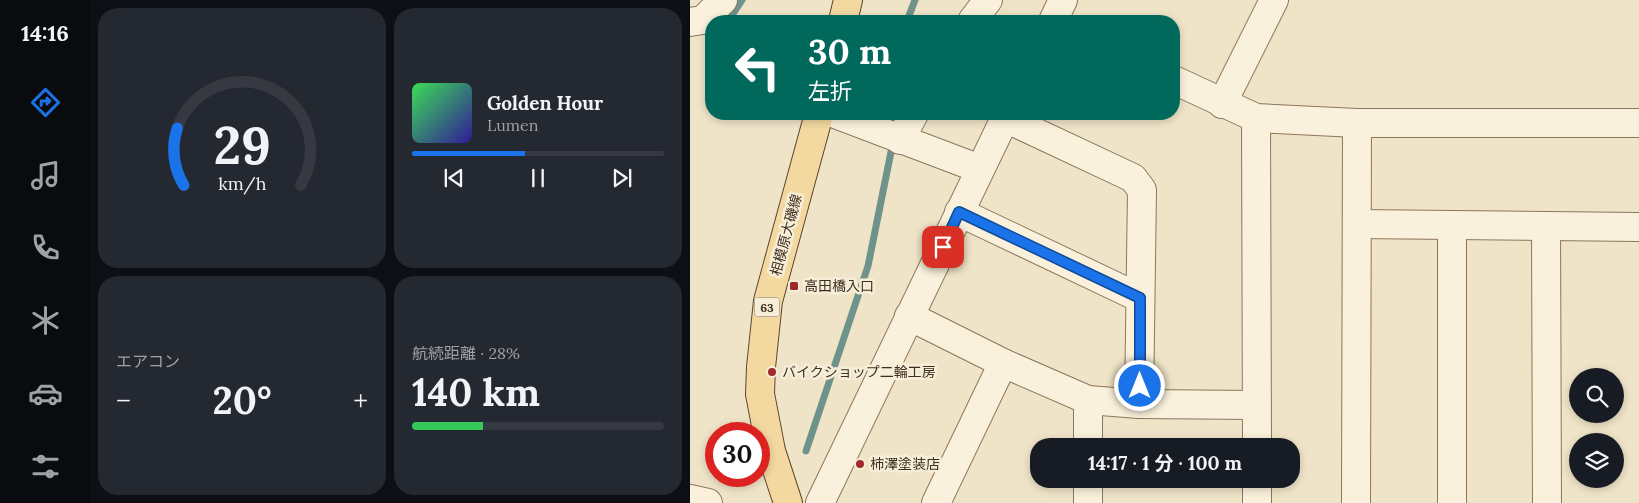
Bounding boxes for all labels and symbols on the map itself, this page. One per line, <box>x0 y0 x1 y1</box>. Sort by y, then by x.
street label: 相模原大磯線 <box>766 192 806 278</box>
pin <box>922 226 964 268</box>
place label: 高田橋入口 <box>804 277 874 295</box>
marker: 高田橋入口 <box>788 280 800 292</box>
road number: 63 <box>754 298 780 316</box>
position arrow <box>1113 359 1165 411</box>
place label: バイクショップ二輪工房 <box>782 363 936 381</box>
marker: バイクショップ二輪工房 <box>766 366 778 378</box>
speed limit sign: 30 <box>705 422 770 487</box>
place label: 柿澤塗装店 <box>870 455 940 473</box>
marker: 柿澤塗装店 <box>854 458 866 470</box>

